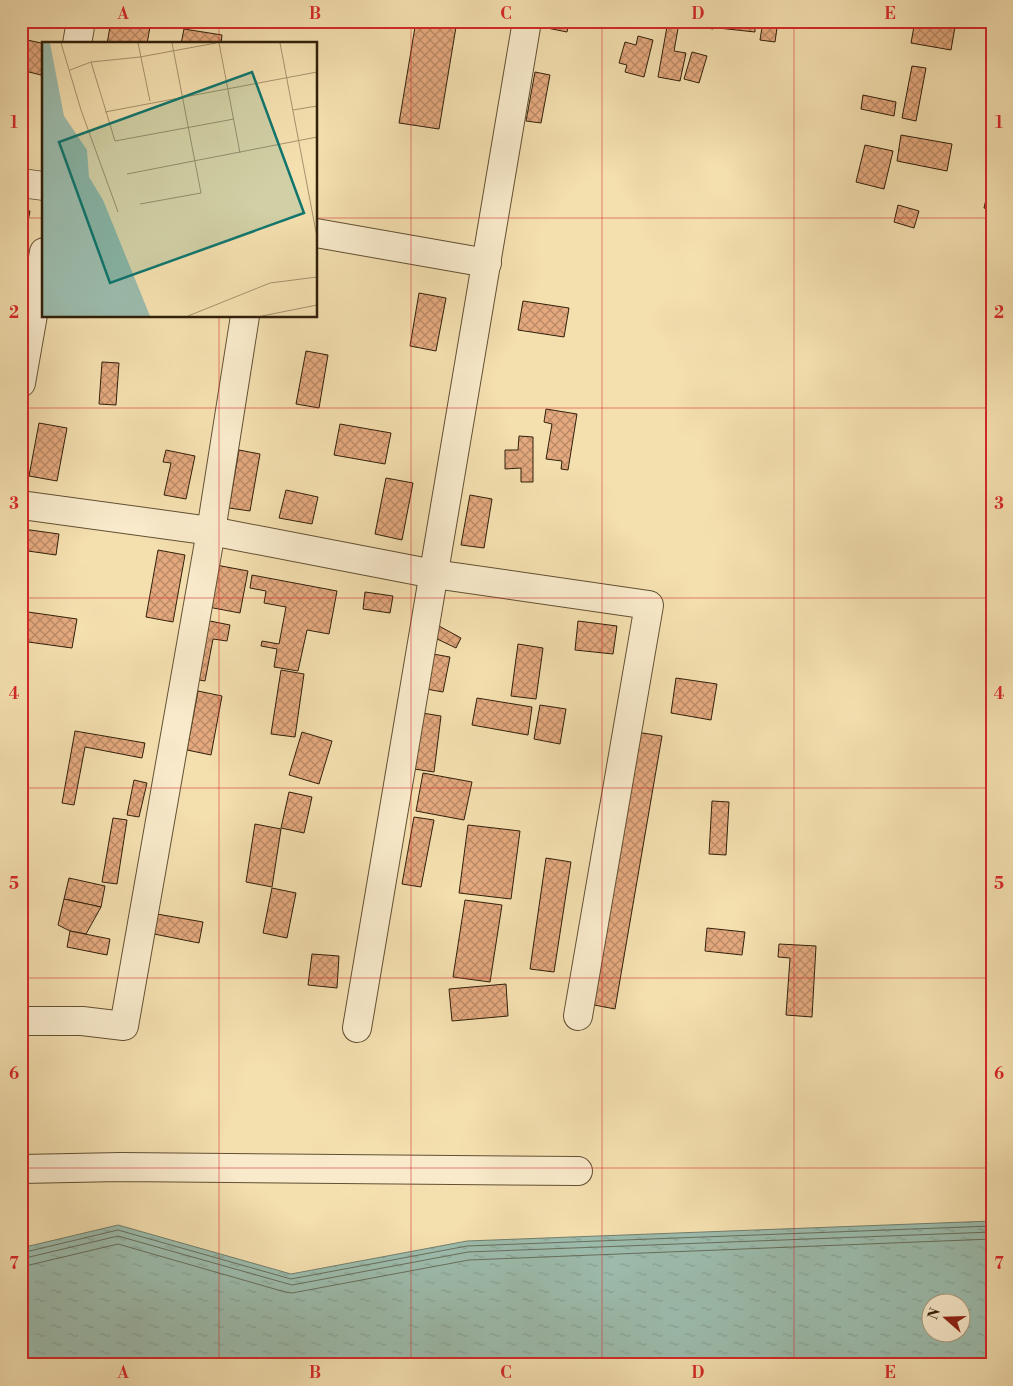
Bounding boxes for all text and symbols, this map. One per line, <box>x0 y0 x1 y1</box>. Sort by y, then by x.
text: A <box>116 4 129 24</box>
text: B <box>309 4 321 24</box>
text: C <box>500 4 512 24</box>
text: D <box>692 4 705 24</box>
text: E <box>884 4 896 24</box>
inset map <box>42 42 318 318</box>
text: 1 <box>10 113 18 133</box>
text: 1 <box>995 113 1003 133</box>
text: 2 <box>9 303 19 323</box>
text: 2 <box>994 303 1004 323</box>
text: 3 <box>9 494 19 514</box>
text: 3 <box>994 494 1004 514</box>
text: 4 <box>9 684 20 704</box>
text: 4 <box>994 684 1005 704</box>
text: 5 <box>9 874 19 894</box>
text: 5 <box>994 874 1004 894</box>
text: 6 <box>9 1064 19 1084</box>
text: 6 <box>994 1064 1004 1084</box>
text: 7 <box>9 1254 19 1274</box>
text: 7 <box>994 1254 1004 1274</box>
north arrow <box>920 1294 970 1344</box>
text: N <box>924 1306 945 1322</box>
text: A <box>116 1363 129 1383</box>
text: B <box>309 1363 321 1383</box>
text: C <box>500 1363 512 1383</box>
text: D <box>692 1363 705 1383</box>
text: E <box>884 1363 896 1383</box>

